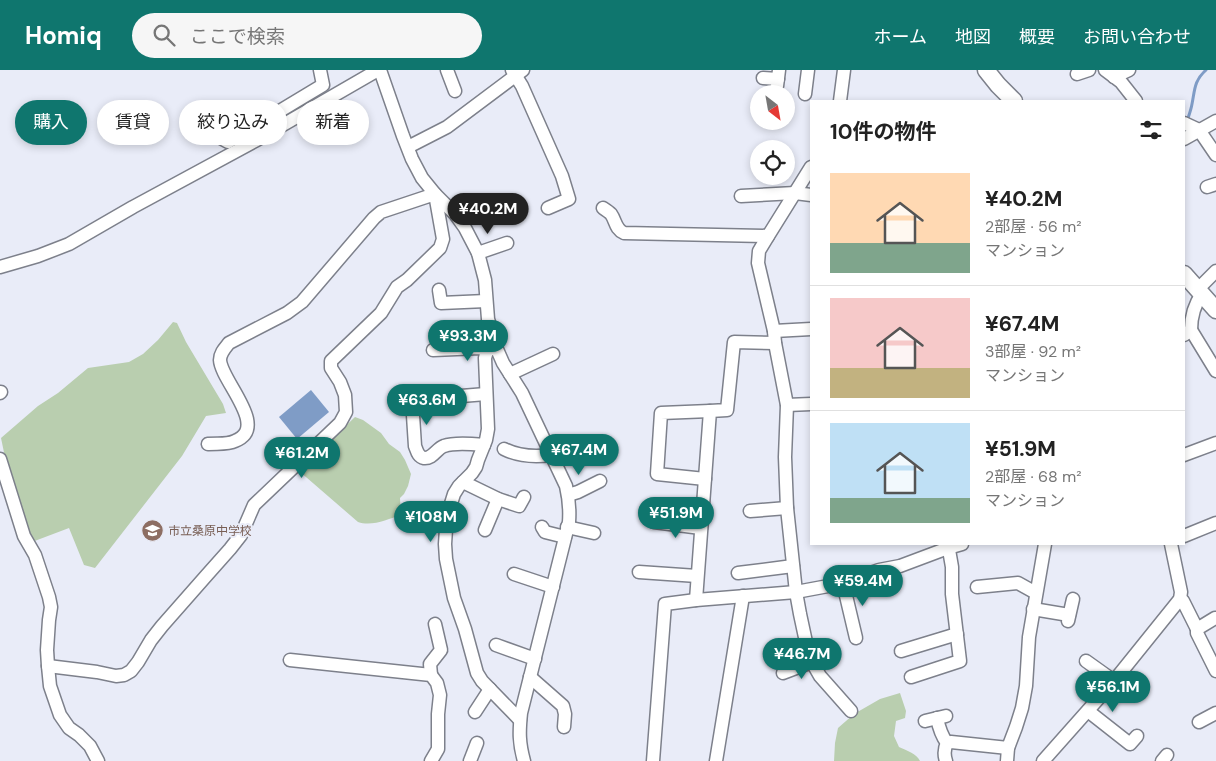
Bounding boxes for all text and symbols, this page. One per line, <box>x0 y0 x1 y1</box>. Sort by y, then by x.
search box <box>132 13 482 58</box>
text: Homiq <box>25 20 102 51</box>
icon: search <box>150 21 178 49</box>
text: ここで検索 <box>190 24 285 49</box>
text: ホーム <box>874 25 927 49</box>
text: 地図 <box>955 25 991 49</box>
text: 概要 <box>1019 25 1055 49</box>
text: お問い合わせ <box>1083 25 1191 49</box>
north arrow <box>750 85 795 130</box>
map controls <box>750 85 795 185</box>
chip: 購入 <box>15 100 87 145</box>
chip: 賃貸 <box>97 100 169 145</box>
chip: 絞り込み <box>179 100 287 145</box>
chip: 新着 <box>297 100 369 145</box>
icon: filters <box>1137 116 1165 144</box>
text: 10件の物件 <box>830 118 936 146</box>
button: locate <box>750 140 795 185</box>
text: ¥40.2M <box>985 185 1062 213</box>
pin: ¥40.2M <box>447 192 529 235</box>
icon: home <box>870 193 930 253</box>
text: ¥40.2M <box>459 198 517 219</box>
text: 2部屋 · 56 m² <box>985 216 1082 237</box>
text: マンション <box>985 240 1065 261</box>
text: ¥67.4M <box>985 310 1059 338</box>
icon: home <box>870 318 930 378</box>
pin: ¥93.3M <box>427 320 509 362</box>
text: ¥93.3M <box>439 325 497 346</box>
text: 3部屋 · 92 m² <box>985 341 1081 362</box>
text: マンション <box>985 365 1065 386</box>
pin: ¥63.6M <box>386 384 468 426</box>
text: ¥63.6M <box>398 389 456 410</box>
pin: ¥67.4M <box>538 434 620 476</box>
text: ¥51.9M <box>985 435 1056 463</box>
pin: ¥61.2M <box>261 436 343 479</box>
text: ¥67.4M <box>551 439 607 460</box>
text: ¥61.2M <box>275 442 329 463</box>
icon: home <box>870 443 930 503</box>
text: 2部屋 · 68 m² <box>985 466 1081 487</box>
text: マンション <box>985 490 1065 511</box>
pin: ¥51.9M <box>635 496 717 539</box>
pin: ¥108M <box>396 500 466 543</box>
text: ¥51.9M <box>649 502 703 523</box>
text: ¥108M <box>405 506 457 527</box>
school or university icon: 市立桑原中学校 <box>140 519 164 543</box>
place label: 市立桑原中学校 <box>168 523 252 539</box>
pin: ¥59.4M <box>822 564 904 607</box>
text: ¥59.4M <box>834 570 892 591</box>
pin: ¥46.7M <box>761 638 843 680</box>
text: ¥46.7M <box>774 643 830 664</box>
pin: ¥56.1M <box>1072 670 1154 713</box>
text: ¥56.1M <box>1086 676 1140 697</box>

